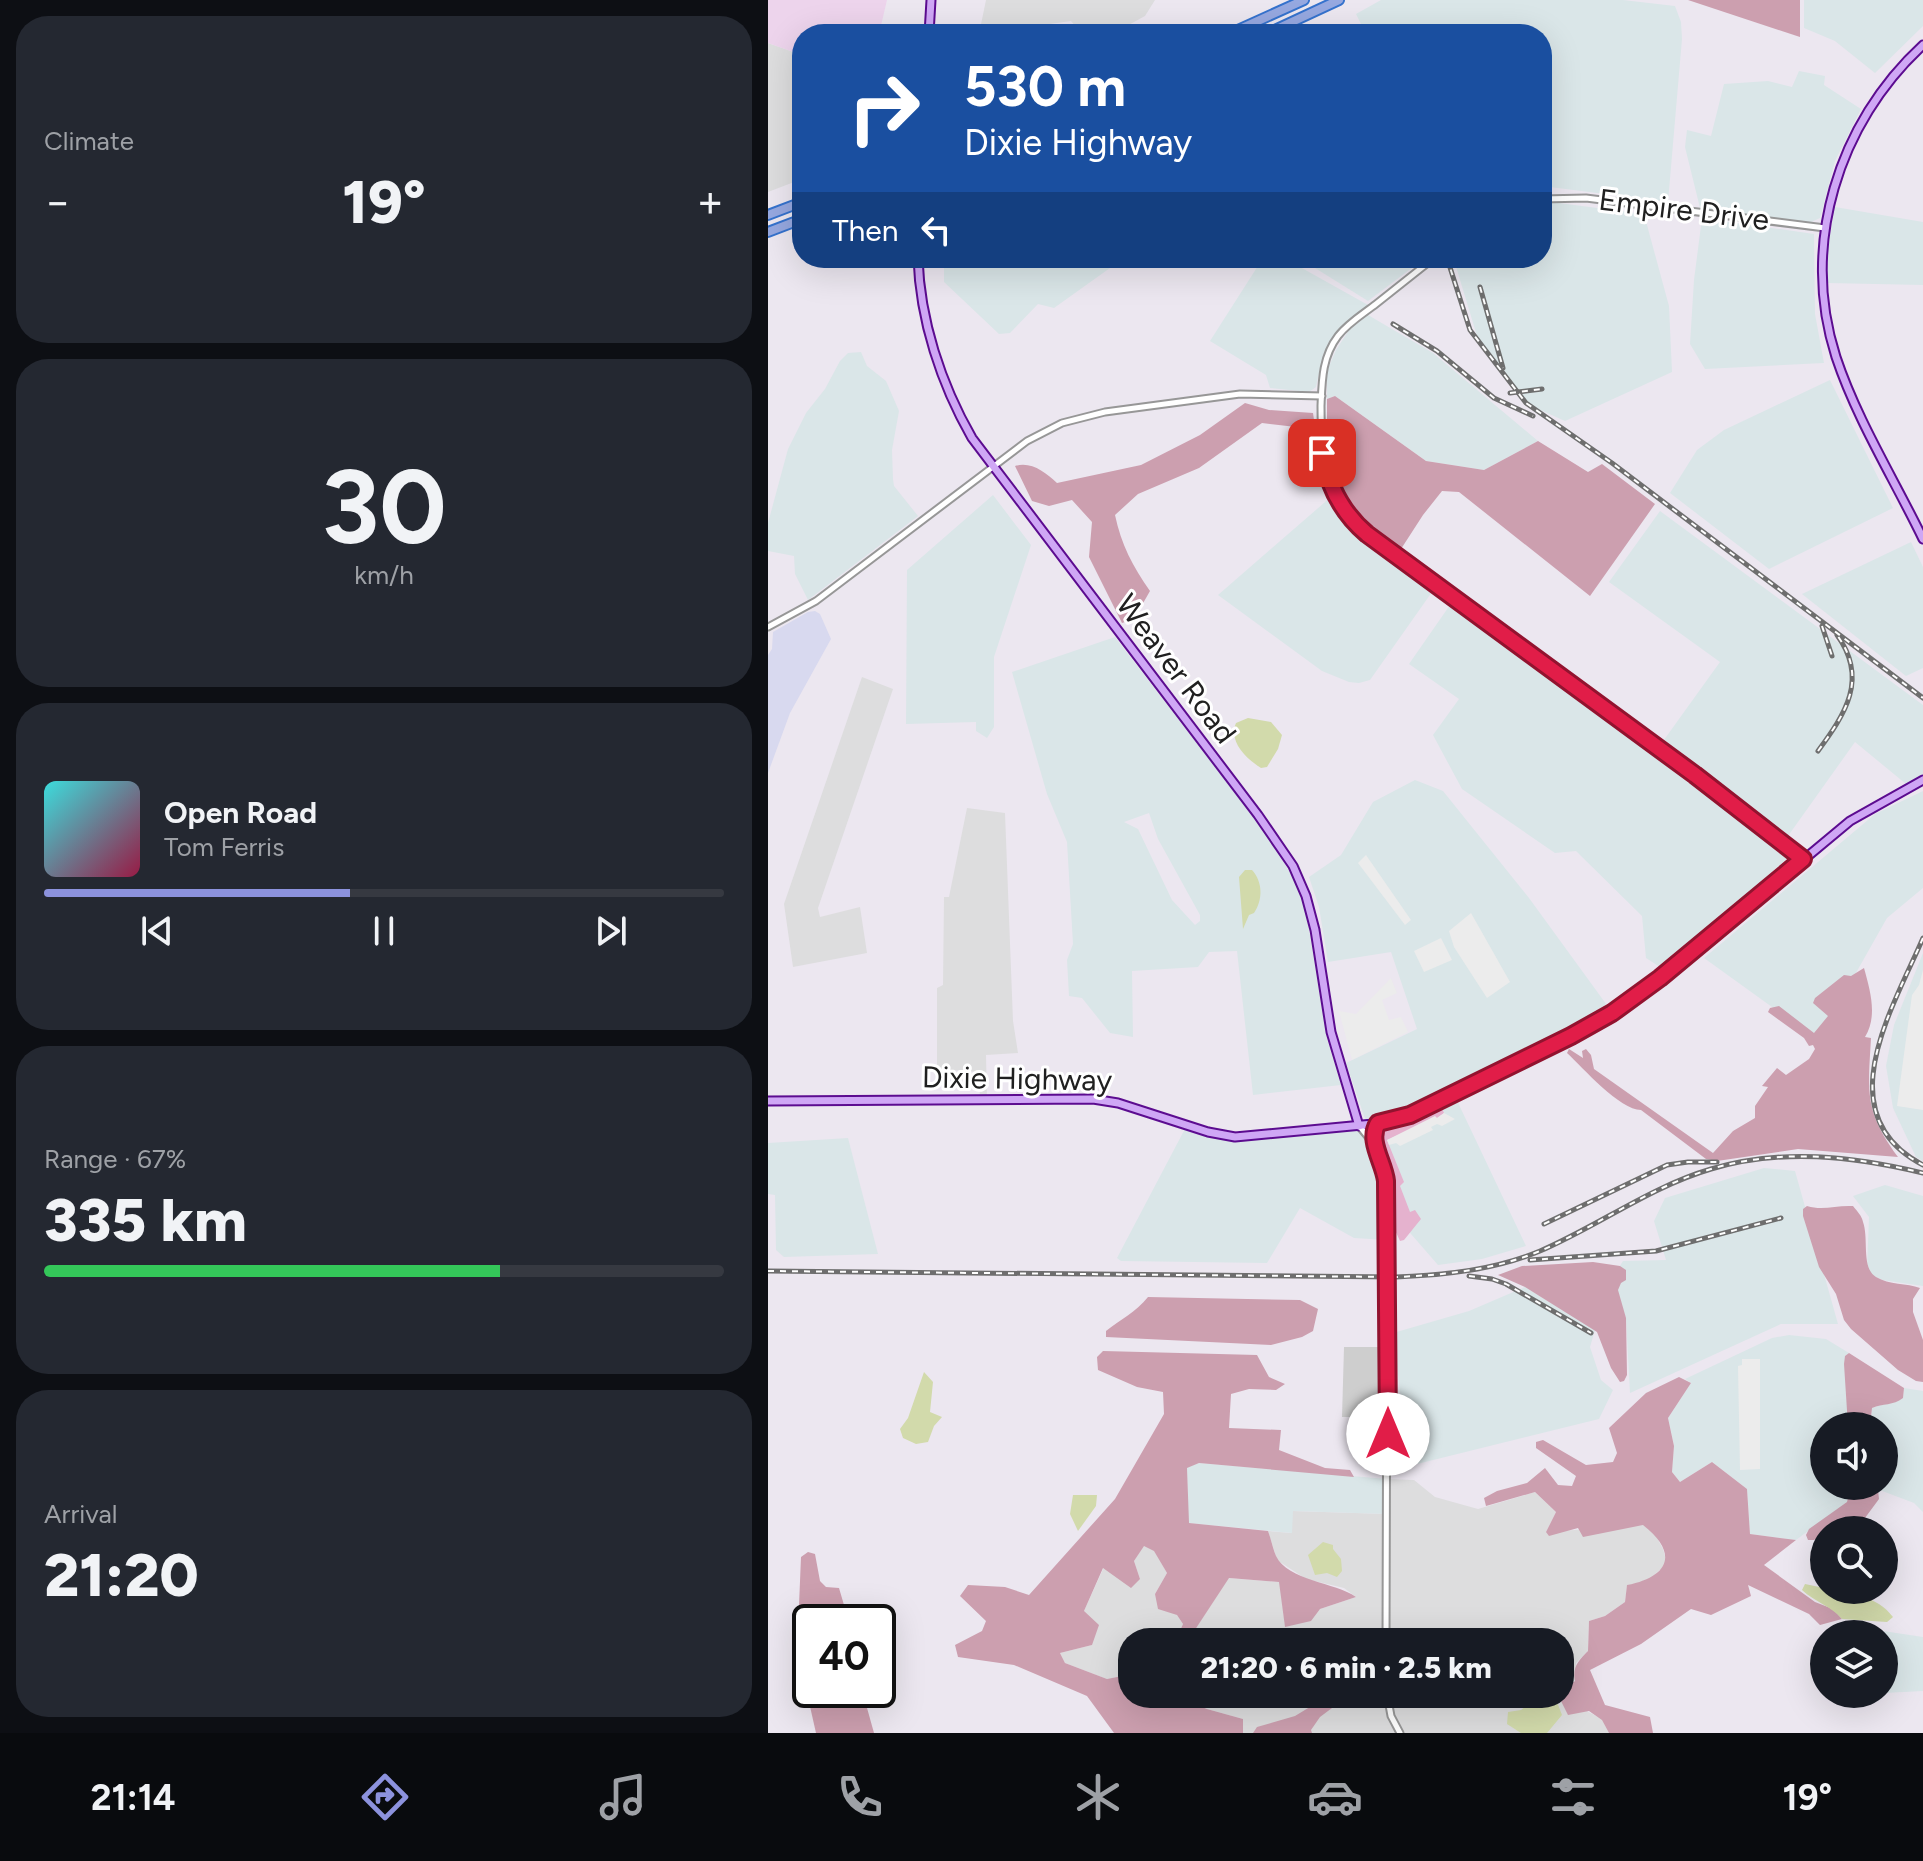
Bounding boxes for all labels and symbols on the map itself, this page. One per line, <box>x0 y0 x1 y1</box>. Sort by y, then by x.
street label: Empire Drive <box>1597 181 1771 238</box>
pin <box>1288 419 1356 487</box>
street label: Weaver Road <box>1108 587 1245 751</box>
street label: Dixie Highway <box>922 1058 1113 1099</box>
position arrow <box>1346 1392 1430 1476</box>
speed limit sign: 40 <box>792 1604 896 1708</box>

